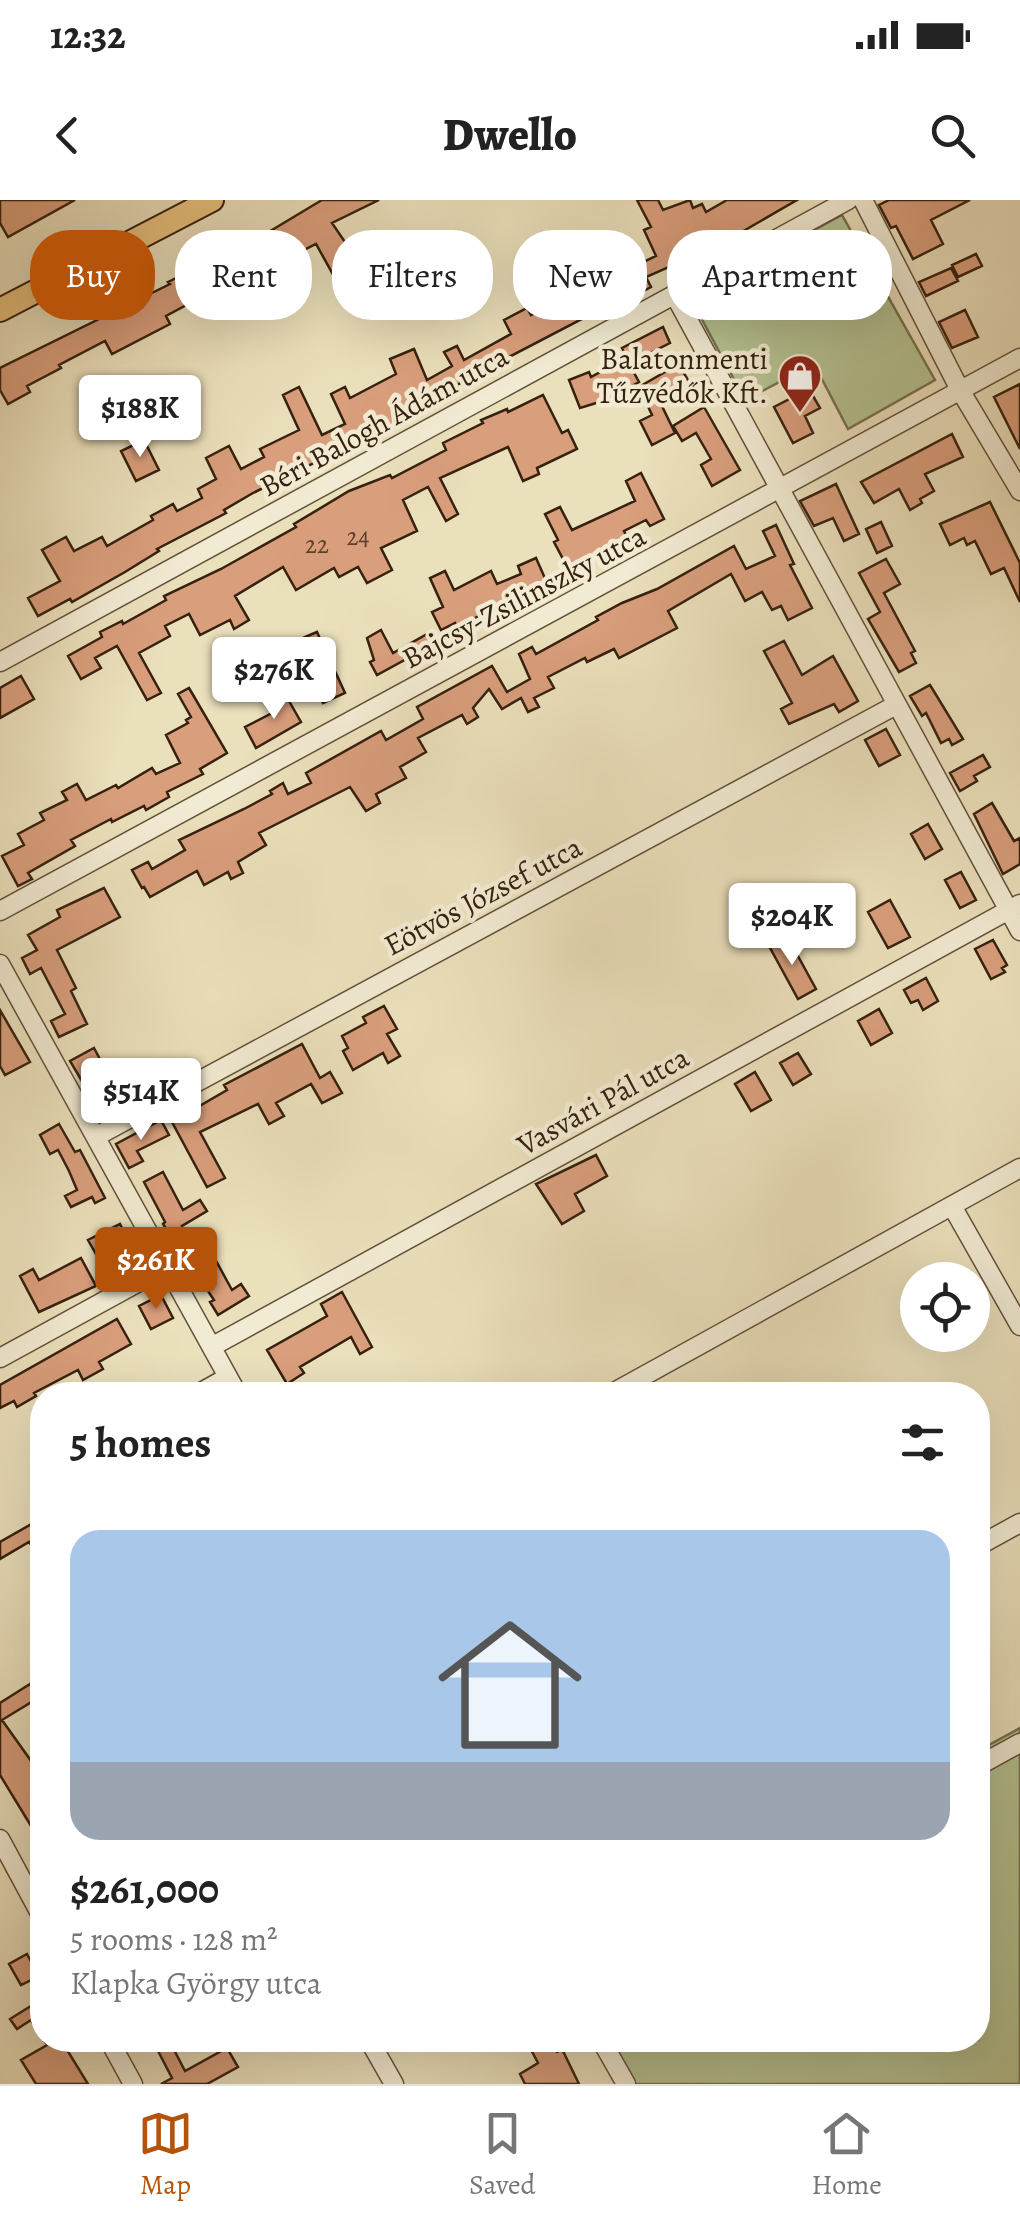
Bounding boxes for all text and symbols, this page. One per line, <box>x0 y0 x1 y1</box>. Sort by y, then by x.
text: 12:32 <box>50 9 126 61</box>
text: Dwello <box>443 104 577 166</box>
icon: back <box>40 108 95 163</box>
icon: search <box>925 108 980 163</box>
chip: Buy <box>30 230 155 320</box>
chip: Rent <box>175 230 312 320</box>
chip: Filters <box>332 230 493 320</box>
chip: New <box>513 230 647 320</box>
chip: Apartment <box>667 230 892 320</box>
street label: Béri Balogh Ádám utca <box>252 336 516 506</box>
place label: Balatonmenti Tűzvédők Kft. <box>597 339 768 413</box>
shop icon: Balatonmenti Tűzvédők Kft. <box>777 353 823 414</box>
pin: $188K <box>70 375 210 460</box>
text: $188K <box>101 385 179 429</box>
street label: Bajcsy-Zsilinszky utca <box>395 516 653 678</box>
house number: 24 <box>346 520 370 554</box>
house number: 22 <box>305 528 329 562</box>
pin: $276K <box>204 637 344 722</box>
text: $276K <box>234 647 314 691</box>
street label: Eötvös József utca <box>377 827 589 965</box>
pin: $204K <box>722 883 862 968</box>
text: $204K <box>751 893 833 937</box>
street label: Vasvári Pál utca <box>509 1037 696 1165</box>
pin: $514K <box>71 1058 211 1143</box>
text: $514K <box>103 1068 179 1112</box>
pin: $261K <box>86 1227 226 1312</box>
text: $261K <box>117 1237 195 1281</box>
map controls <box>900 1262 990 1352</box>
button: locate <box>900 1262 990 1352</box>
text: 5 homes <box>70 1414 211 1471</box>
icon: filters <box>895 1415 950 1470</box>
icon: home <box>420 1595 600 1775</box>
text: $261,000 <box>70 1860 219 1917</box>
text: 5 rooms · 128 m² <box>70 1917 278 1961</box>
text: Klapka György utca <box>70 1961 322 2005</box>
tab: Map <box>138 2106 193 2204</box>
tab: Saved <box>469 2106 536 2204</box>
tab: Home <box>812 2106 882 2204</box>

